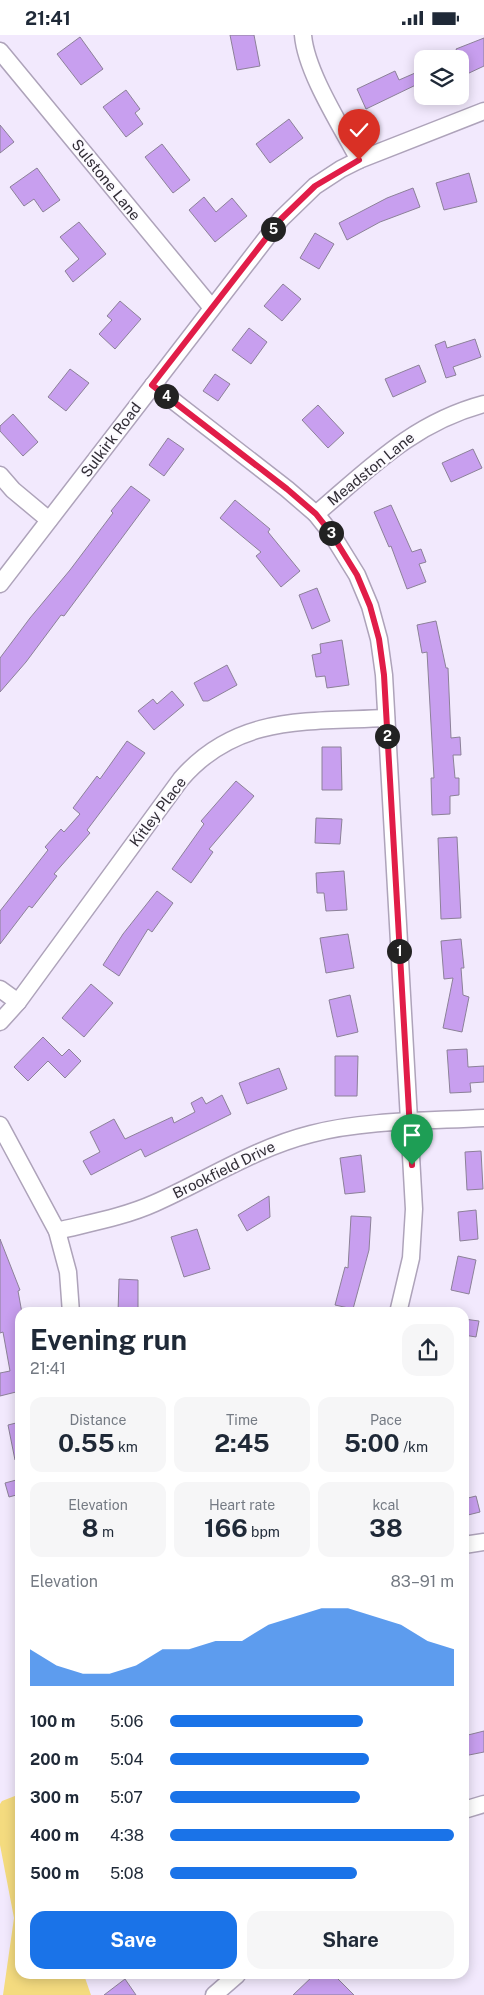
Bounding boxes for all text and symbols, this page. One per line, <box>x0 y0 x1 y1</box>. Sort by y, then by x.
text: 21:41 <box>25 7 71 29</box>
map controls <box>414 50 469 105</box>
button: layers <box>414 50 469 105</box>
pin <box>338 109 380 160</box>
icon: check <box>345 116 373 144</box>
street label: Sulstone Lane <box>69 136 144 224</box>
pin: 5 <box>260 217 286 241</box>
text: 5 <box>269 221 278 237</box>
pin: 4 <box>154 383 178 409</box>
text: 4 <box>162 388 171 404</box>
street label: Sulkirk Road <box>77 399 144 480</box>
street label: Meadston Lane <box>324 428 417 509</box>
pin: 3 <box>318 521 344 545</box>
text: 3 <box>327 525 336 541</box>
pin: 2 <box>374 723 400 749</box>
text: 2 <box>383 728 392 744</box>
street label: Kitley Place <box>126 773 189 850</box>
pin: 1 <box>386 939 412 963</box>
text: 1 <box>397 943 403 959</box>
pin <box>391 1114 433 1165</box>
icon: arrive <box>398 1121 426 1149</box>
street label: Brookfield Drive <box>170 1137 278 1202</box>
text: Evening run <box>30 1323 187 1356</box>
button: share <box>402 1324 454 1376</box>
text: 21:41 <box>30 1359 66 1378</box>
text: Distance <box>70 1412 126 1428</box>
text: Time <box>226 1412 258 1428</box>
text: Pace <box>370 1412 402 1428</box>
text: 0.55 <box>58 1428 115 1458</box>
text: 2:45 <box>214 1428 270 1458</box>
text: 5:00 <box>344 1428 400 1458</box>
text: km <box>115 1439 138 1455</box>
text: /km <box>400 1439 428 1455</box>
text: Elevation <box>68 1497 128 1513</box>
text: Heart rate <box>209 1497 275 1513</box>
text: kcal <box>372 1497 400 1513</box>
text: 8 <box>82 1513 99 1543</box>
text: 166 <box>204 1513 248 1543</box>
text: 38 <box>369 1513 403 1543</box>
text: m <box>99 1524 114 1540</box>
text: bpm <box>248 1524 280 1540</box>
text: Elevation <box>30 1572 98 1591</box>
text: 83–91 m <box>391 1572 454 1591</box>
text: 100 m <box>30 1712 75 1731</box>
text: 5:06 <box>110 1712 144 1731</box>
text: 200 m <box>30 1750 79 1769</box>
text: 5:04 <box>110 1750 144 1769</box>
text: 300 m <box>30 1788 79 1807</box>
text: 5:07 <box>110 1788 143 1807</box>
text: 400 m <box>30 1826 79 1845</box>
text: 4:38 <box>110 1826 144 1845</box>
text: 500 m <box>30 1864 79 1883</box>
text: 5:08 <box>110 1864 144 1883</box>
button: Save <box>30 1911 237 1969</box>
button: Share <box>247 1911 454 1969</box>

